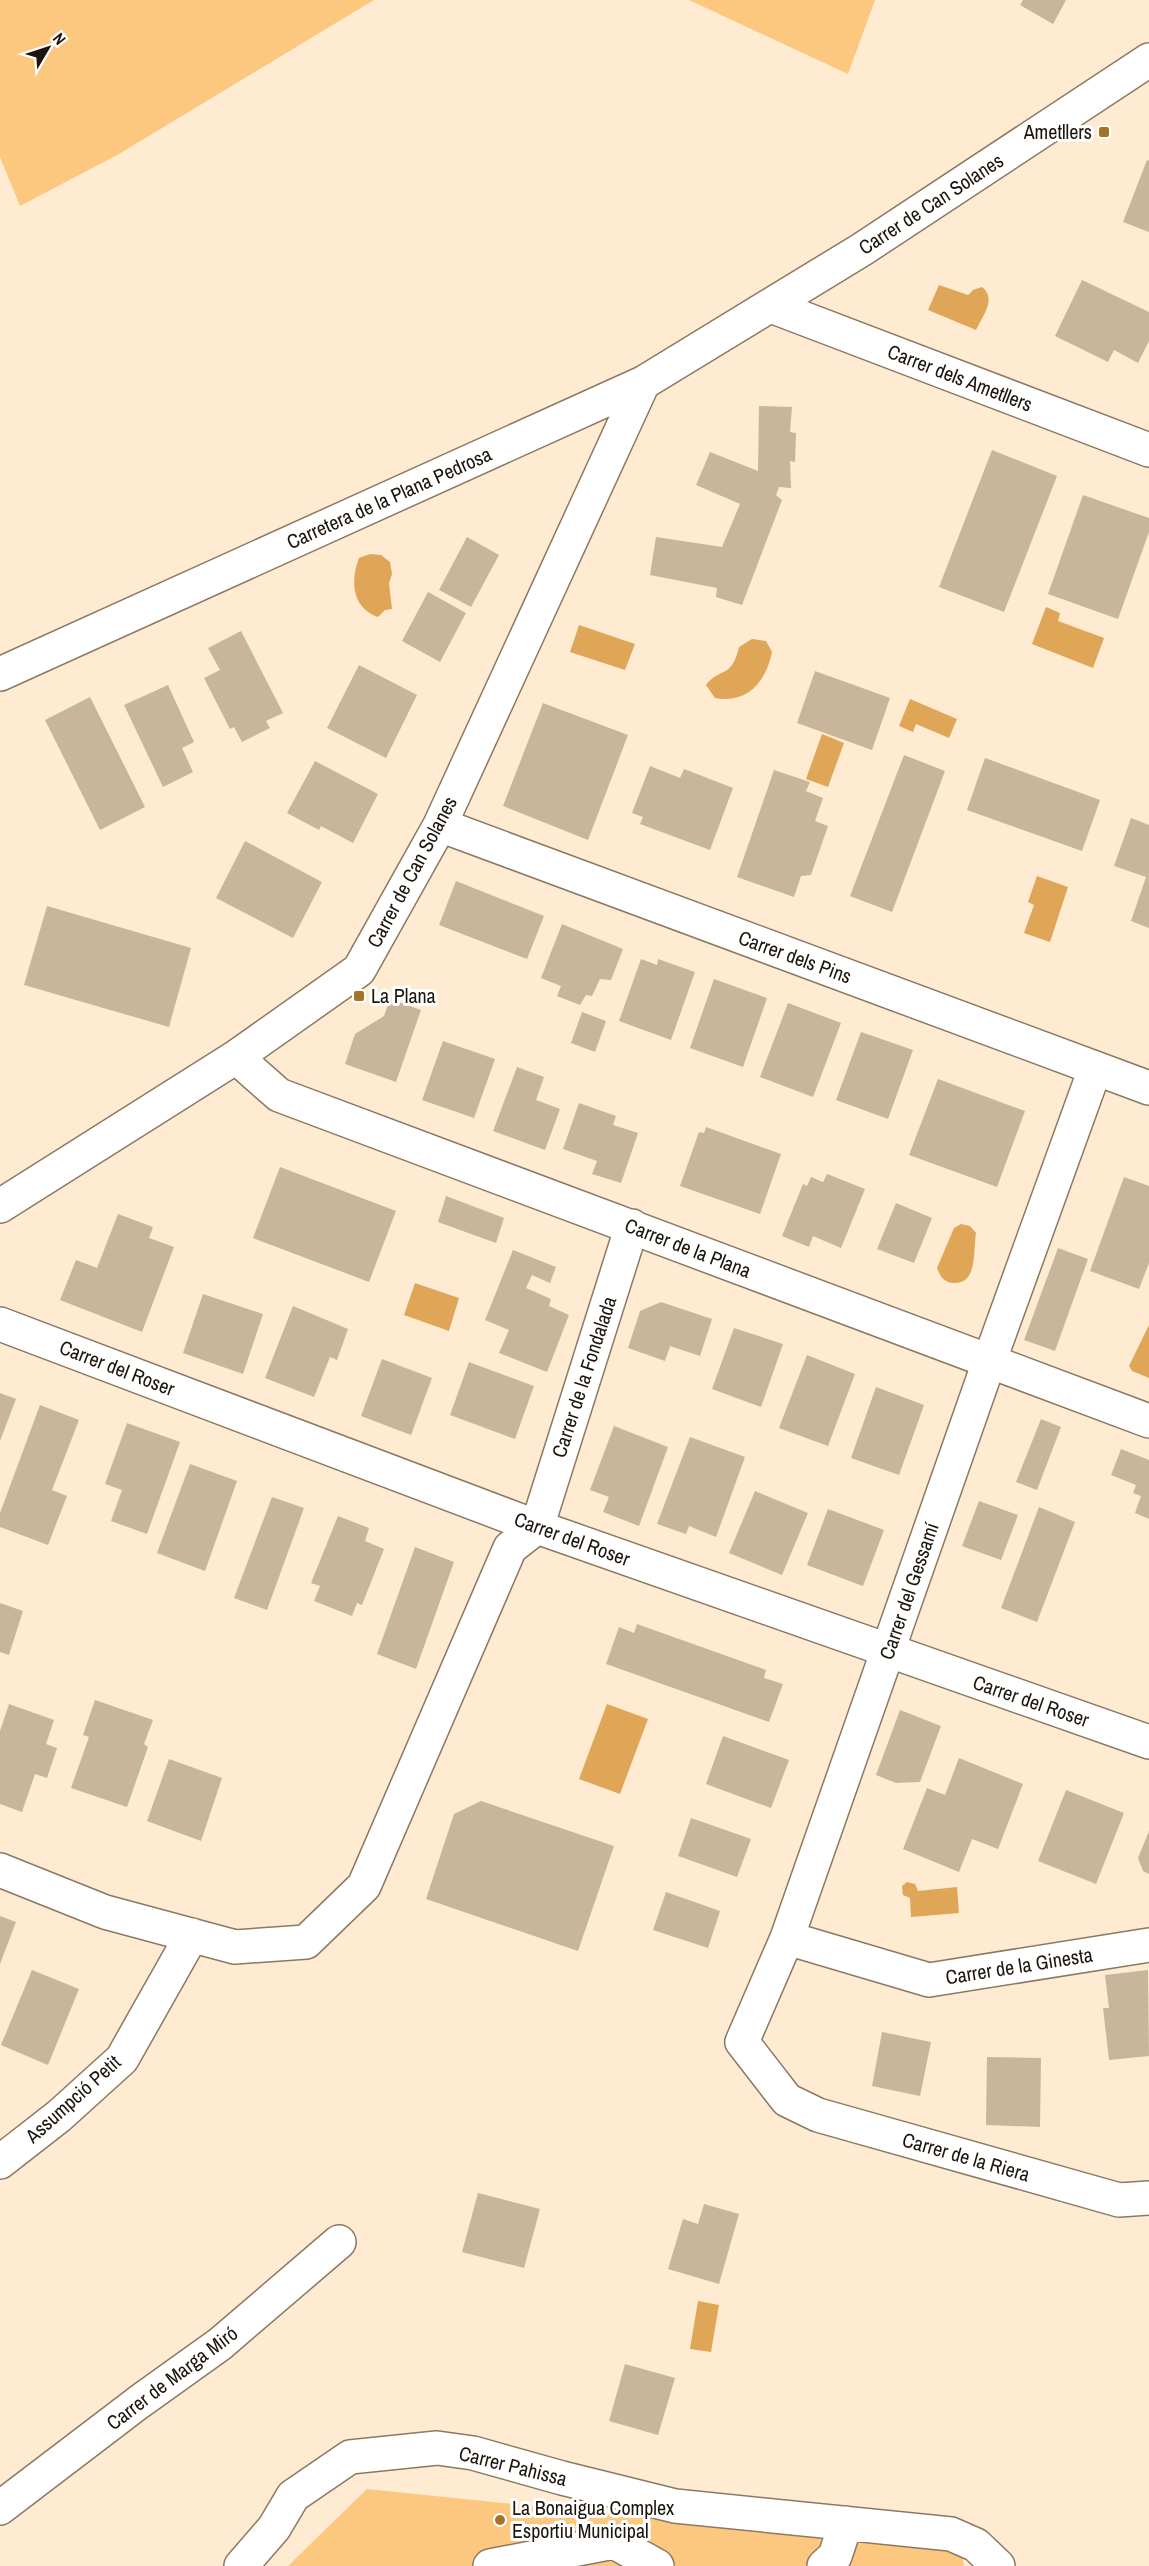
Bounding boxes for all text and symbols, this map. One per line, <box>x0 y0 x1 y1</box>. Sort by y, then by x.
north arrow <box>18 18 78 78</box>
text: N <box>48 28 71 49</box>
place label: Ametllers <box>1023 118 1092 145</box>
marker: Ametllers <box>1097 125 1111 139</box>
street label: Carrer de Can Solanes <box>853 147 1008 261</box>
street label: Carrer dels Ametllers <box>884 337 1036 418</box>
street label: Carretera de la Plana Pedrosa <box>282 440 495 555</box>
street label: Carrer de Can Solanes <box>360 791 463 952</box>
street label: Carrer dels Pins <box>735 924 855 989</box>
place label: La Plana <box>371 982 436 1009</box>
marker: La Plana <box>352 989 366 1003</box>
street label: Carrer de la Plana <box>621 1211 755 1284</box>
street label: Carrer de la Fondalada <box>545 1293 622 1461</box>
street label: Carrer del Roser <box>56 1333 179 1402</box>
street label: Carrer del Roser <box>511 1505 634 1572</box>
street label: Carrer del Gessamí <box>872 1518 945 1663</box>
street label: Carrer del Roser <box>969 1668 1093 1733</box>
street label: Carrer de la Ginesta <box>943 1941 1094 1990</box>
street label: Assumpció Petit <box>19 2048 126 2149</box>
street label: Carrer de la Riera <box>899 2125 1033 2188</box>
street label: Carrer de Marga Miró <box>101 2319 243 2436</box>
street label: Carrer Pahissa <box>456 2439 570 2492</box>
place label: La Bonaigua Complex Esportiu Municipal <box>512 2494 675 2544</box>
marker: La Bonaigua Complex Esportiu Municipal <box>493 2513 507 2527</box>

